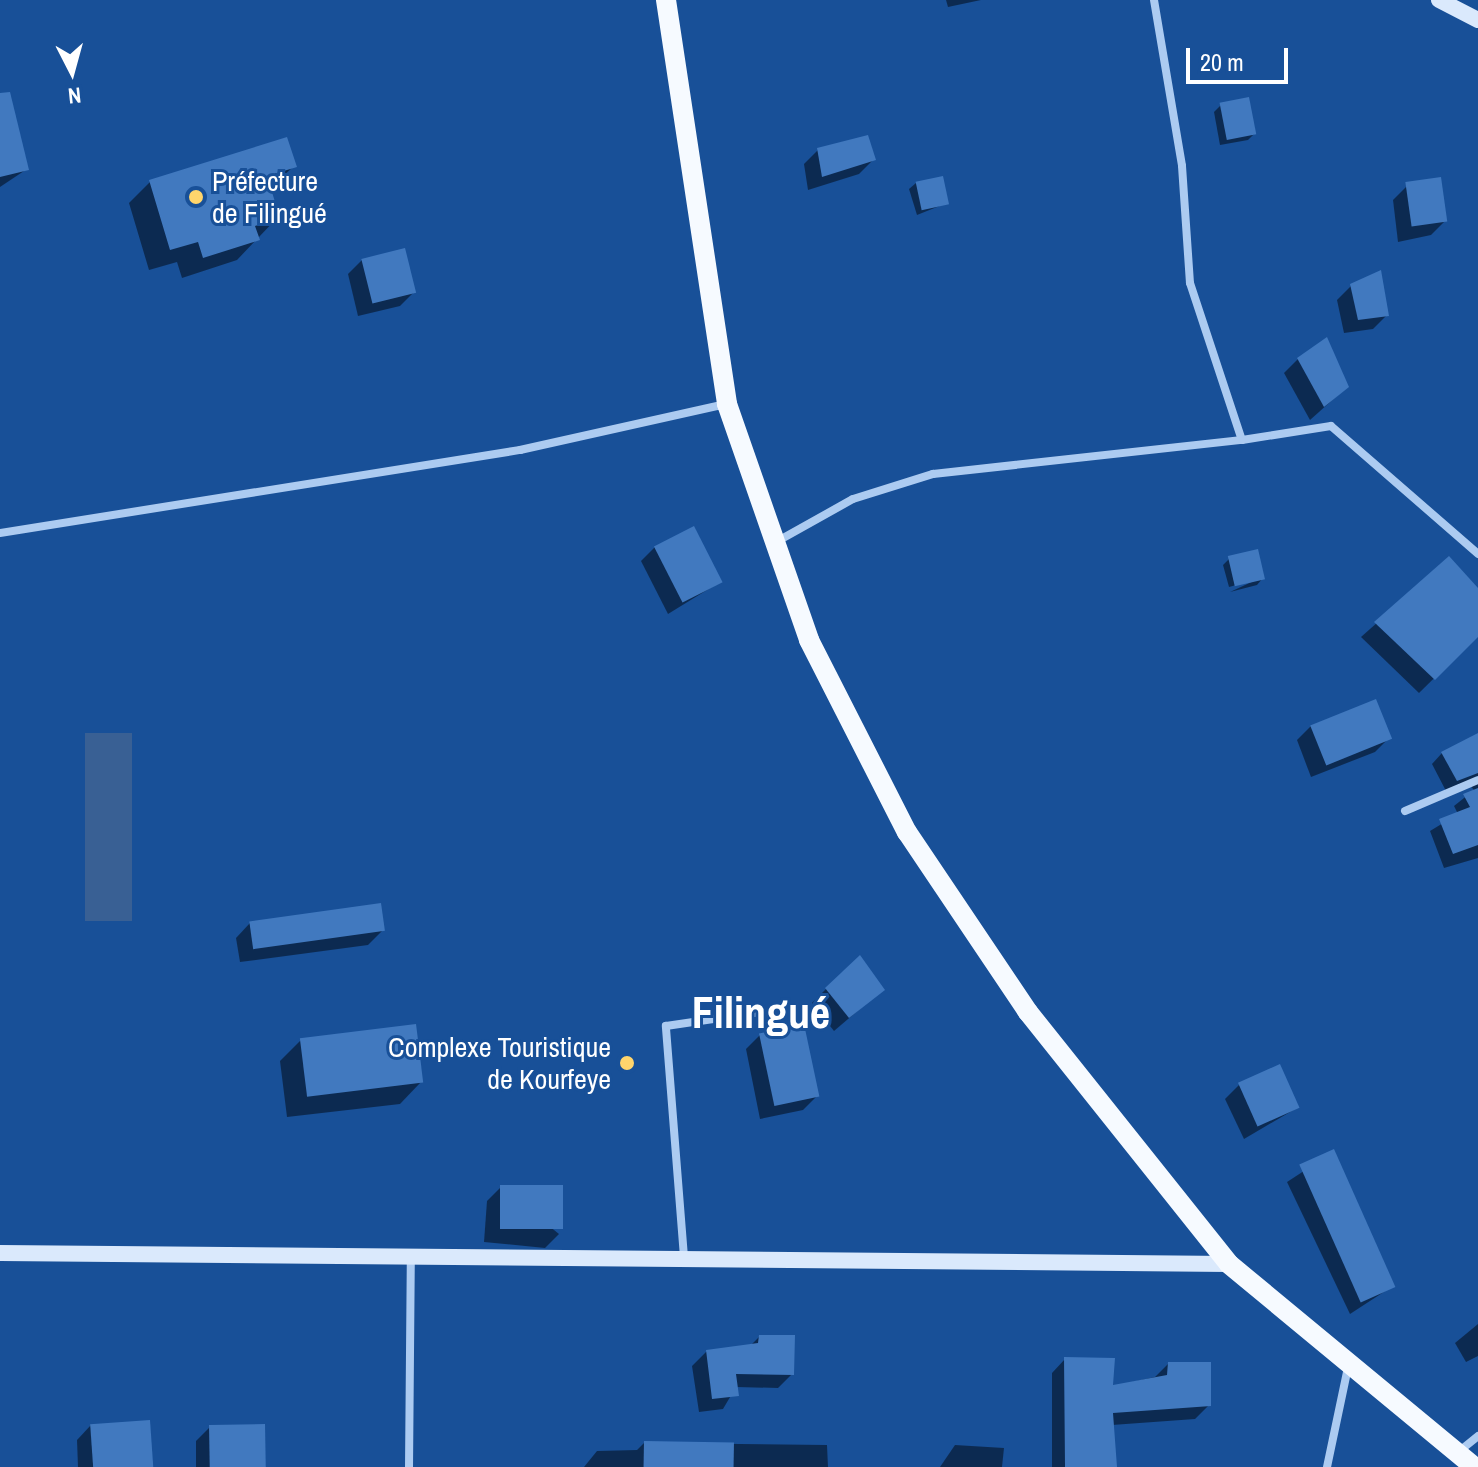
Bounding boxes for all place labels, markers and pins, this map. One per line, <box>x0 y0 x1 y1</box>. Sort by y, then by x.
place label: Préfecture de Filingué <box>212 164 327 230</box>
marker: Préfecture de Filingué <box>187 188 205 206</box>
place label: Complexe Touristique de Kourfeye <box>388 1030 611 1096</box>
marker: Complexe Touristique de Kourfeye <box>618 1054 636 1072</box>

